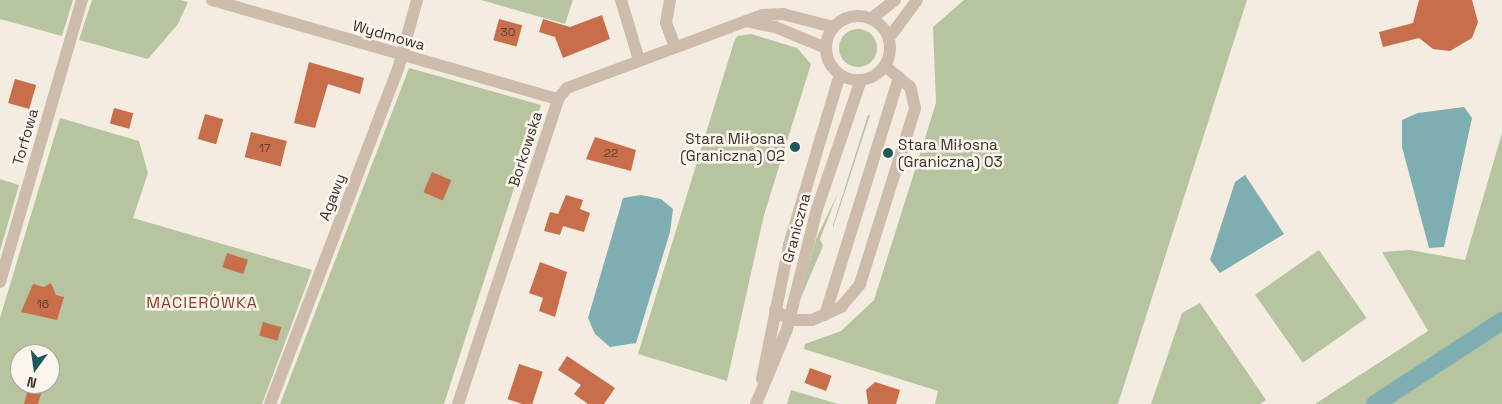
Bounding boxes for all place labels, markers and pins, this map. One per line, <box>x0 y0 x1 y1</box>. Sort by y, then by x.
place label: Stara Miłosna (Graniczna) 02 <box>680 129 785 164</box>
place label: Stara Miłosna (Graniczna) 03 <box>898 135 1003 170</box>
marker: Stara Miłosna (Graniczna) 02 <box>789 141 801 153</box>
marker: Stara Miłosna (Graniczna) 03 <box>882 147 894 159</box>

